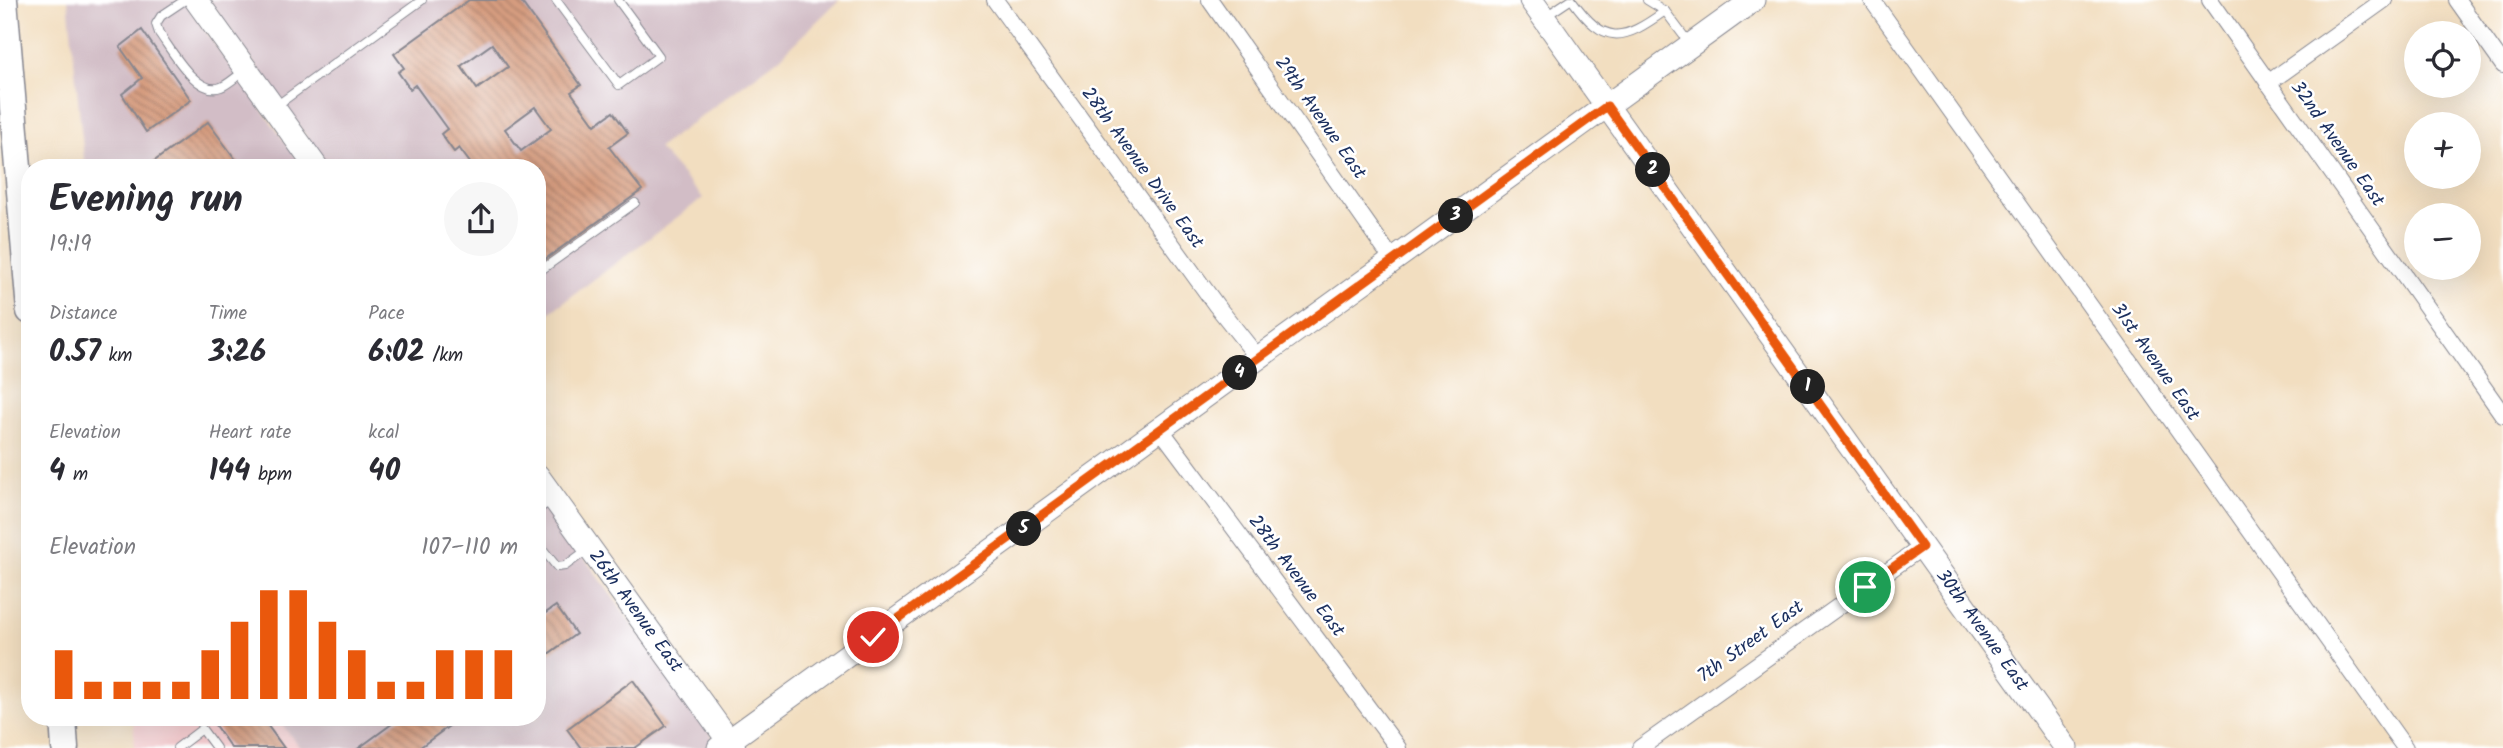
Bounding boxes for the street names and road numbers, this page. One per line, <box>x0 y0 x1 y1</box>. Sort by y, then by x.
street label: 29th Avenue East <box>1266 50 1374 186</box>
street label: 32nd Avenue East <box>2282 75 2392 214</box>
street label: 28th Avenue Drive East <box>1073 81 1212 256</box>
street label: 31st Avenue East <box>2103 296 2207 428</box>
street label: 28th Avenue East <box>1240 508 1352 644</box>
street label: 26th Avenue East <box>580 543 691 680</box>
street label: 30th Avenue East <box>1928 563 2037 698</box>
street label: 7th Street East <box>1692 593 1811 691</box>

